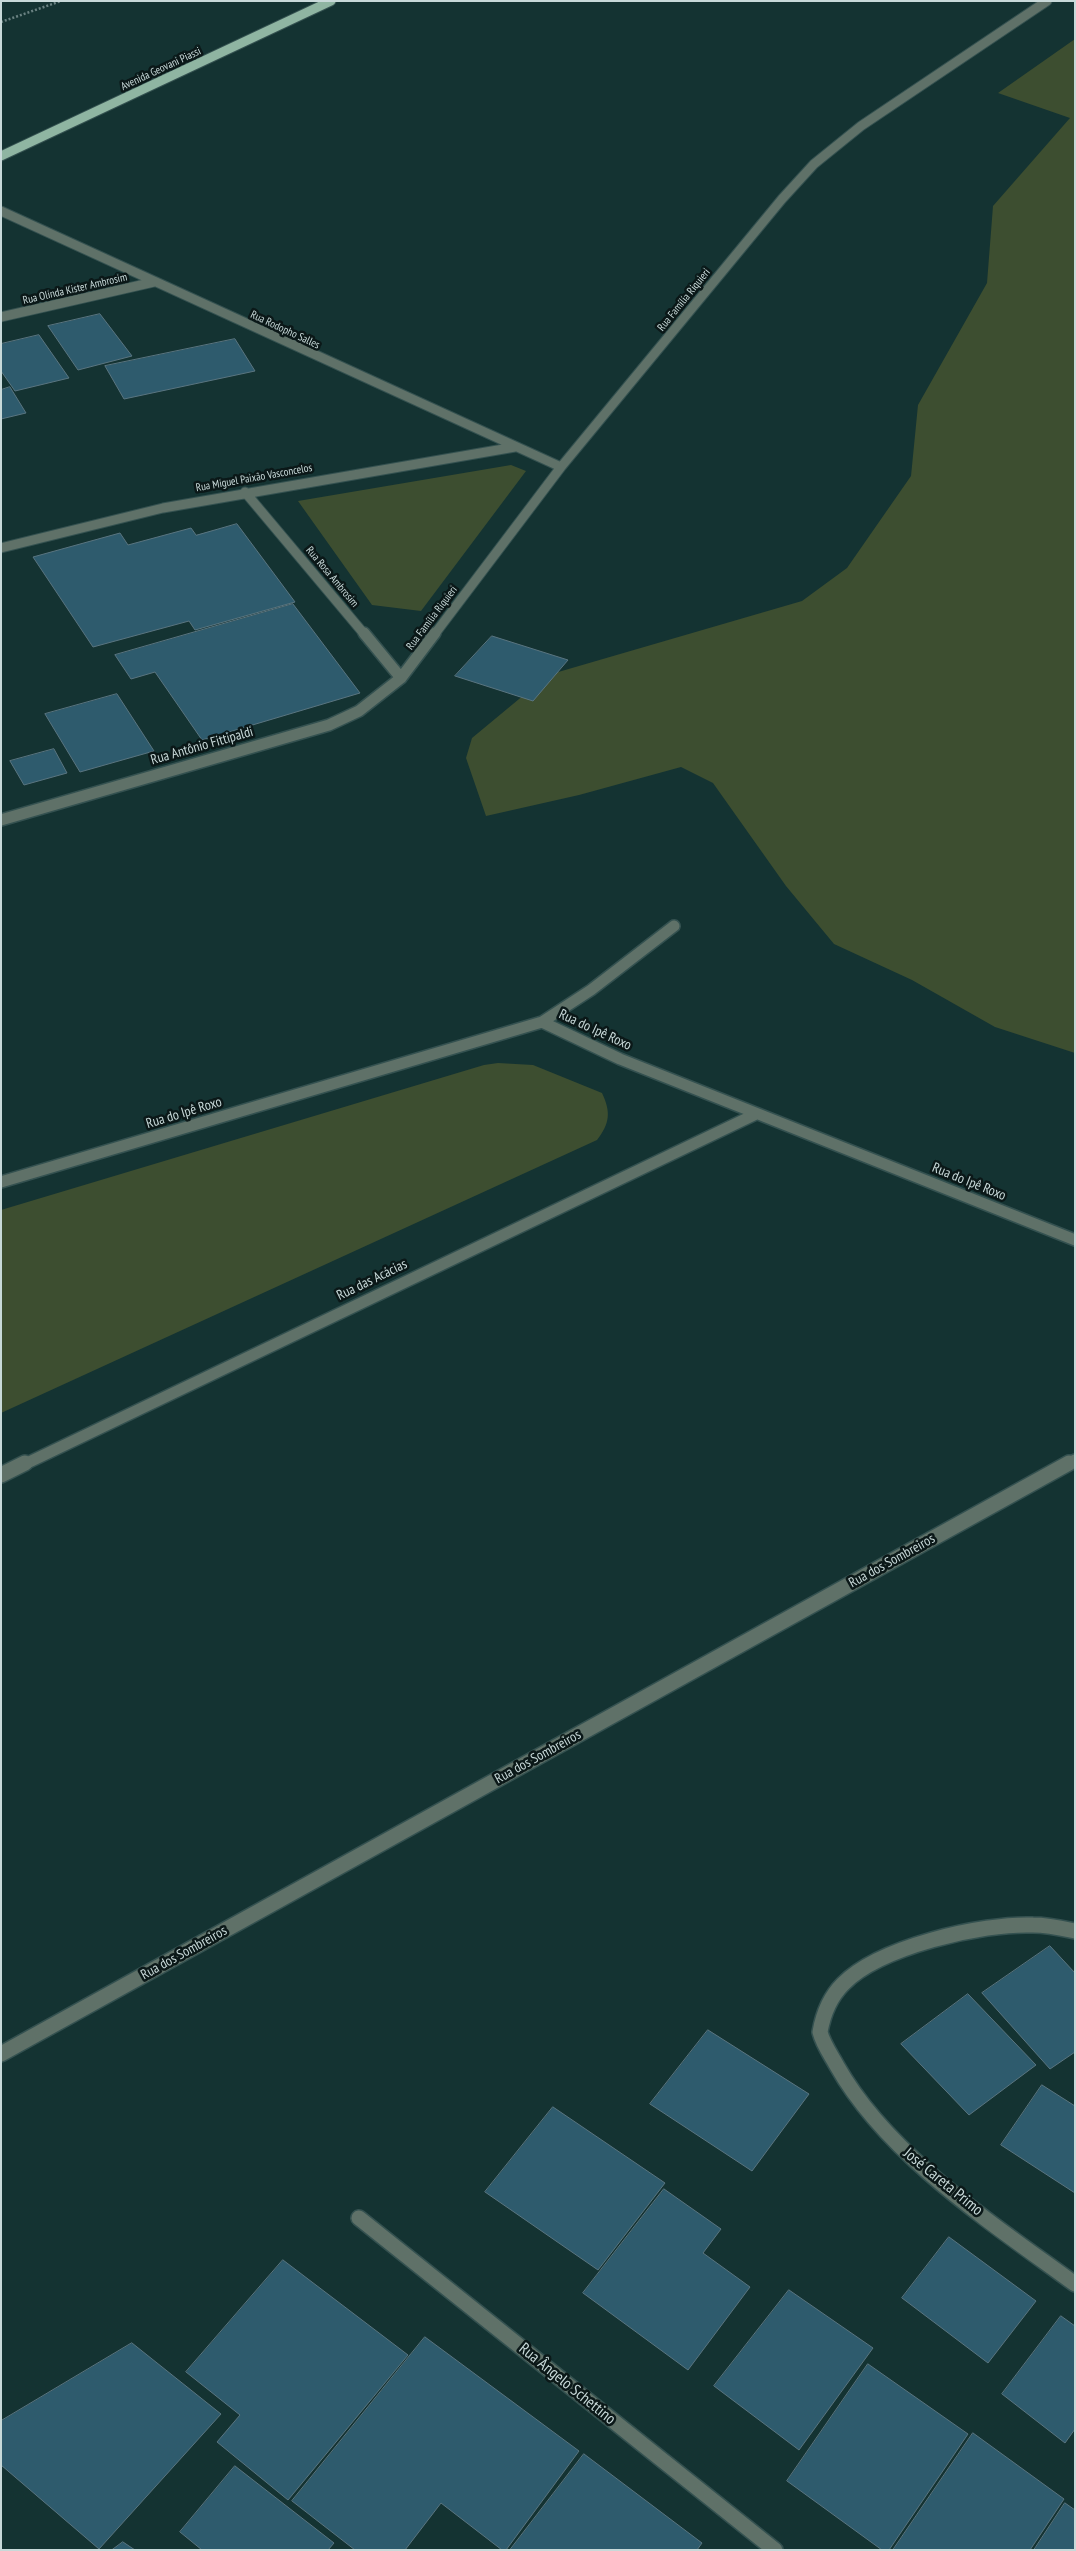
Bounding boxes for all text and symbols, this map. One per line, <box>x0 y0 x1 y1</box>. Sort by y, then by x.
street label: Avenida Geovani Piassi <box>119 45 203 93</box>
street label: Rua Família Riquieri <box>655 266 713 334</box>
street label: Rua Olinda Kister Ambrosim <box>22 271 128 307</box>
street label: Rua Rodopho Salles <box>248 308 322 352</box>
street label: Rua Miguel Paixão Vasconcelos <box>195 461 313 495</box>
street label: Rua Rosa Ambrosim <box>303 544 361 610</box>
street label: Rua Família Riquieri <box>404 583 460 653</box>
street label: Rua Antônio Fittipaldi <box>149 723 255 769</box>
street label: Rua do Ipê Roxo <box>556 1006 634 1054</box>
street label: Rua do Ipê Roxo <box>144 1094 224 1132</box>
street label: Rua do Ipê Roxo <box>930 1160 1008 1204</box>
street label: Rua das Acácias <box>334 1256 410 1304</box>
street label: Rua dos Sombreiros <box>846 1530 938 1592</box>
street label: Rua dos Sombreiros <box>492 1726 584 1788</box>
street label: Rua dos Sombreiros <box>138 1922 230 1984</box>
street label: José Careta Primo <box>899 2144 987 2220</box>
street label: Rua Ângelo Schettino <box>515 2339 619 2429</box>

